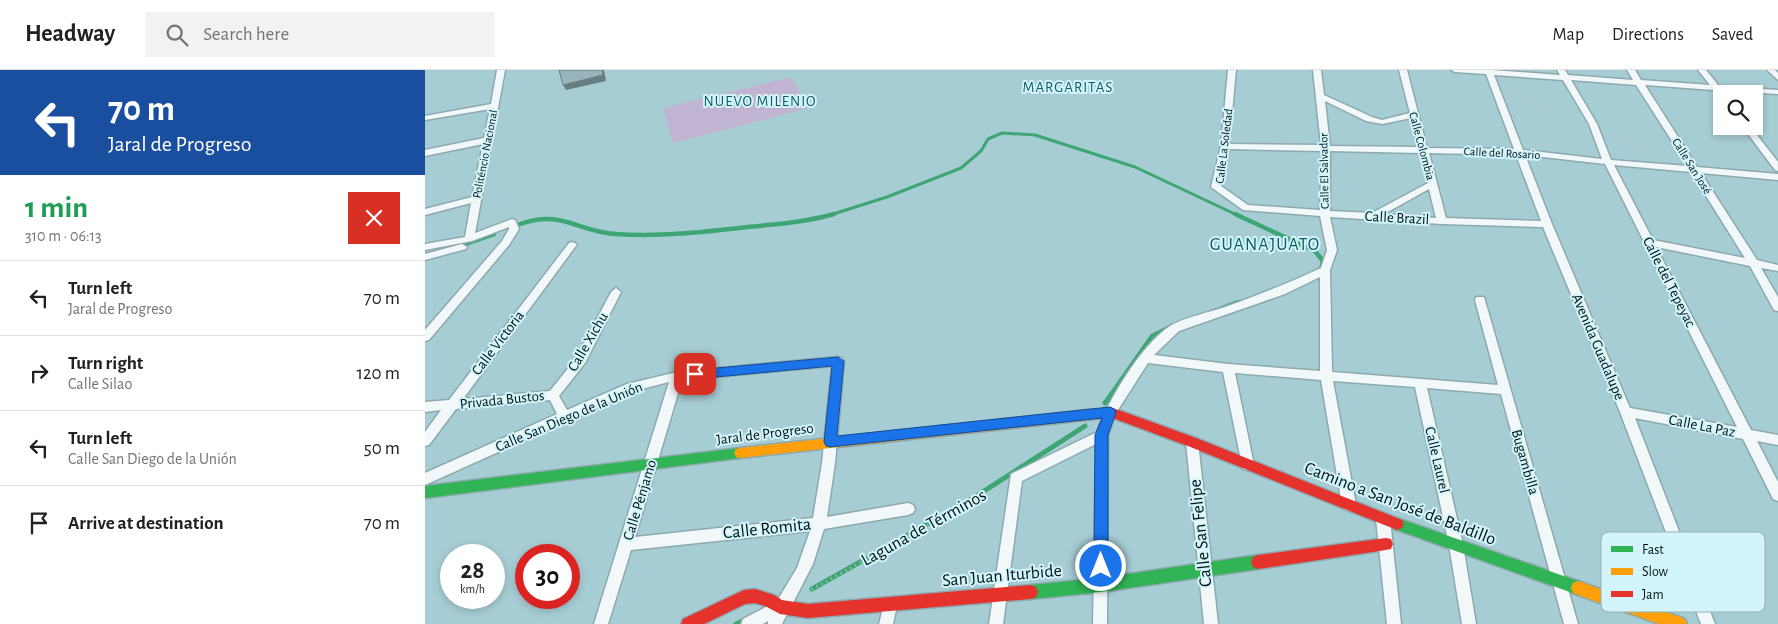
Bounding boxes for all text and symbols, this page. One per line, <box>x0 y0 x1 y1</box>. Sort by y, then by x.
search box <box>145 12 495 57</box>
icon: search <box>163 21 191 49</box>
text: Headway <box>25 22 115 46</box>
text: Search here <box>203 25 289 44</box>
text: Map <box>1553 26 1584 44</box>
text: Directions <box>1612 26 1684 44</box>
text: Saved <box>1712 26 1753 44</box>
district label: MARGARITAS <box>1023 80 1113 95</box>
map controls <box>1713 85 1763 135</box>
button: search <box>1713 85 1763 135</box>
icon: left <box>25 90 90 155</box>
text: 70 m <box>108 92 175 127</box>
district label: NUEVO MILENIO <box>704 94 816 109</box>
street label: Calle La Soledad <box>1213 108 1235 184</box>
street label: Politéncio Nacional <box>471 109 499 199</box>
street label: Calle Colombia <box>1407 111 1437 182</box>
text: Jaral de Progreso <box>108 133 252 155</box>
street label: Calle El Salvador <box>1317 133 1331 209</box>
street label: Calle San José <box>1670 136 1714 196</box>
street label: Calle del Rosario <box>1463 145 1541 161</box>
button: close <box>348 192 400 244</box>
text: 1 min <box>25 193 88 223</box>
street label: Calle Brazil <box>1364 209 1430 227</box>
text: 310 m · 06:13 <box>25 228 102 244</box>
street label: Calle del Tepeyac <box>1640 234 1698 330</box>
district label: GUANAJUATO <box>1210 236 1320 254</box>
text: Turn left <box>68 279 132 298</box>
icon: left <box>25 284 53 312</box>
text: 70 m <box>364 289 400 308</box>
street label: Avenida Guadalupe <box>1569 292 1627 402</box>
text: Jaral de Progreso <box>68 301 172 317</box>
street label: Calle Victoria <box>469 308 527 378</box>
street label: Calle Xichu <box>565 310 611 374</box>
pin <box>674 353 716 395</box>
text: Turn right <box>68 354 143 373</box>
icon: right <box>25 359 53 387</box>
icon: arrive <box>681 360 709 388</box>
text: 120 m <box>356 364 400 383</box>
text: Calle Silao <box>68 376 132 392</box>
street label: Calle San Diego de la Unión <box>493 379 645 455</box>
street label: Privada Bustos <box>459 388 545 412</box>
street label: Calle La Paz <box>1667 412 1737 440</box>
street label: Jaral de Progreso <box>716 421 814 447</box>
street label: Calle Laurel <box>1422 425 1452 495</box>
street label: Bugambilla <box>1509 428 1541 496</box>
text: Turn left <box>68 429 132 448</box>
icon: left <box>25 434 53 462</box>
text: 50 m <box>364 439 400 458</box>
text: Calle San Diego de la Unión <box>68 451 237 467</box>
street label: Calle Pénjamo <box>621 458 659 542</box>
street label: Camino a San José de Baldillo <box>1302 459 1498 549</box>
street label: Calle San Felipe <box>1186 478 1216 588</box>
street label: Laguna de Términos <box>858 486 990 570</box>
icon: arrive <box>25 509 53 537</box>
text: Arrive at destination <box>68 514 224 533</box>
text: 70 m <box>364 514 400 533</box>
street label: Calle Romita <box>722 515 812 543</box>
legend <box>1601 532 1765 612</box>
position arrow <box>1074 539 1126 591</box>
text: Fast <box>1642 543 1664 557</box>
speed limit sign: 30 <box>515 544 580 609</box>
text: 28 <box>460 558 485 583</box>
street label: San Juan Iturbide <box>941 562 1063 590</box>
text: Slow <box>1642 565 1669 579</box>
text: km/h <box>460 583 485 595</box>
text: Jam <box>1642 588 1664 602</box>

